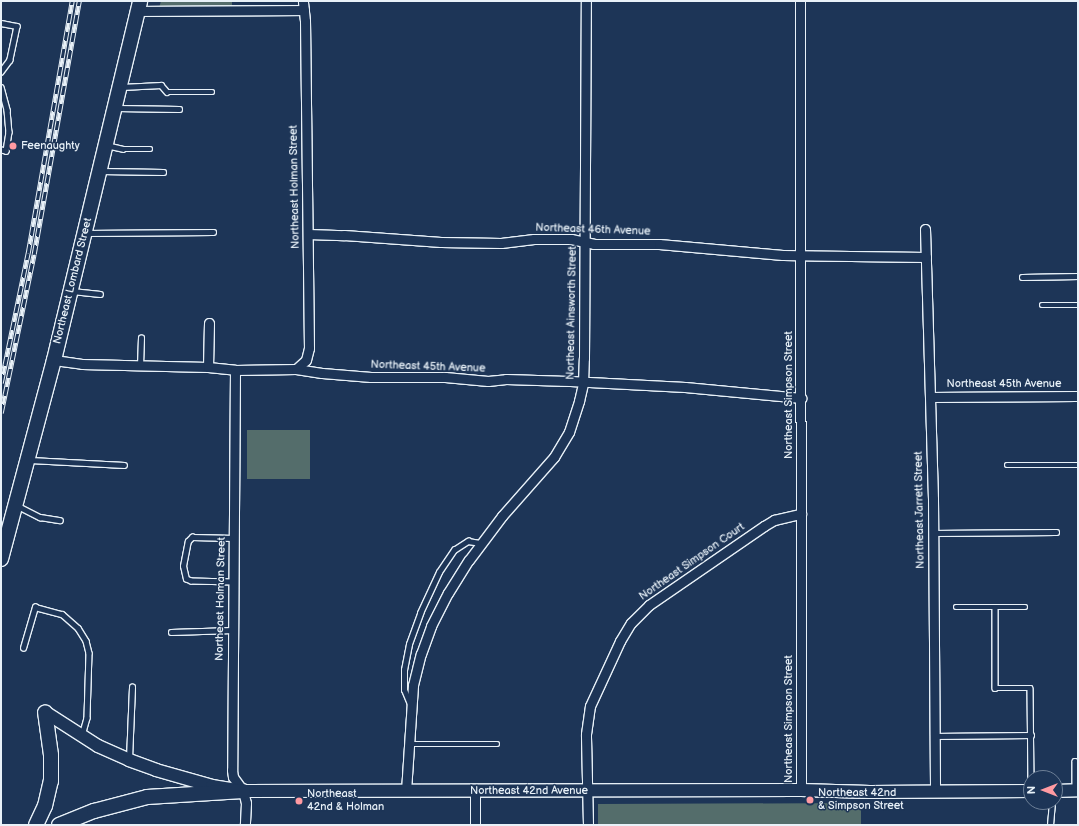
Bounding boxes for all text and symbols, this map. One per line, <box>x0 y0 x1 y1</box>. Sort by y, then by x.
street label: Northeast Holman Street <box>287 125 303 249</box>
place label: Feenaughty <box>21 139 80 153</box>
marker: Feenaughty <box>8 141 18 151</box>
street label: Northeast Lombard Street <box>51 216 95 346</box>
street label: Northeast 46th Avenue <box>535 221 651 239</box>
street label: Northeast Ainsworth Street <box>564 246 580 380</box>
street label: Northeast Simpson Street <box>782 331 796 459</box>
street label: Northeast 45th Avenue <box>370 358 486 376</box>
street label: Northeast 45th Avenue <box>947 377 1061 391</box>
street label: Northeast Jarrett Street <box>912 451 928 569</box>
street label: Northeast Simpson Court <box>637 521 747 603</box>
street label: Northeast Holman Street <box>213 537 229 661</box>
street label: Northeast Simpson Street <box>782 655 796 783</box>
north arrow <box>1023 770 1063 810</box>
street label: Northeast 42nd Avenue <box>470 784 588 798</box>
text: N <box>1025 786 1038 794</box>
place label: Northeast 42nd & Simpson Street <box>818 787 904 813</box>
place label: Northeast 42nd & Holman <box>307 788 384 814</box>
marker: Northeast 42nd & Simpson Street <box>805 795 815 805</box>
marker: Northeast 42nd & Holman <box>294 796 304 806</box>

